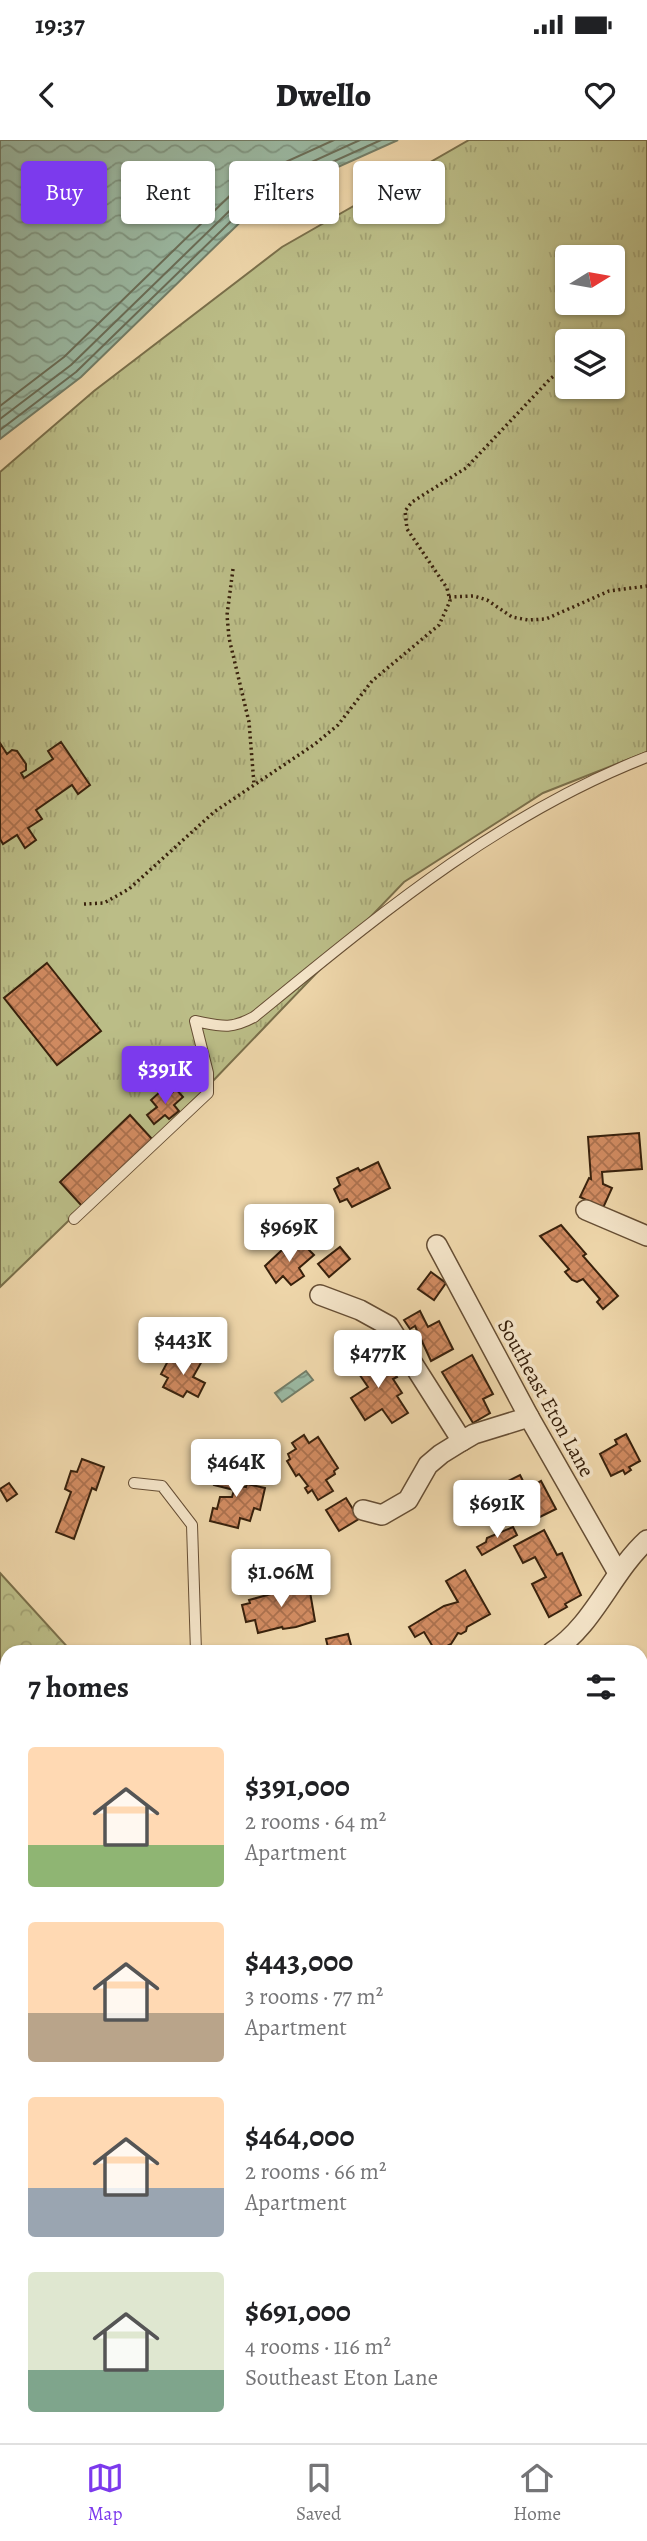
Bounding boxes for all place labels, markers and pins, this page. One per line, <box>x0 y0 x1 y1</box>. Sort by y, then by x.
pin: $391K <box>116 1046 214 1106</box>
pin: $969K <box>240 1204 338 1264</box>
pin: $443K <box>134 1318 232 1377</box>
pin: $477K <box>329 1330 427 1390</box>
pin: $464K <box>187 1440 285 1499</box>
pin: $691K <box>448 1480 546 1540</box>
pin: $1.06M <box>224 1550 338 1609</box>

